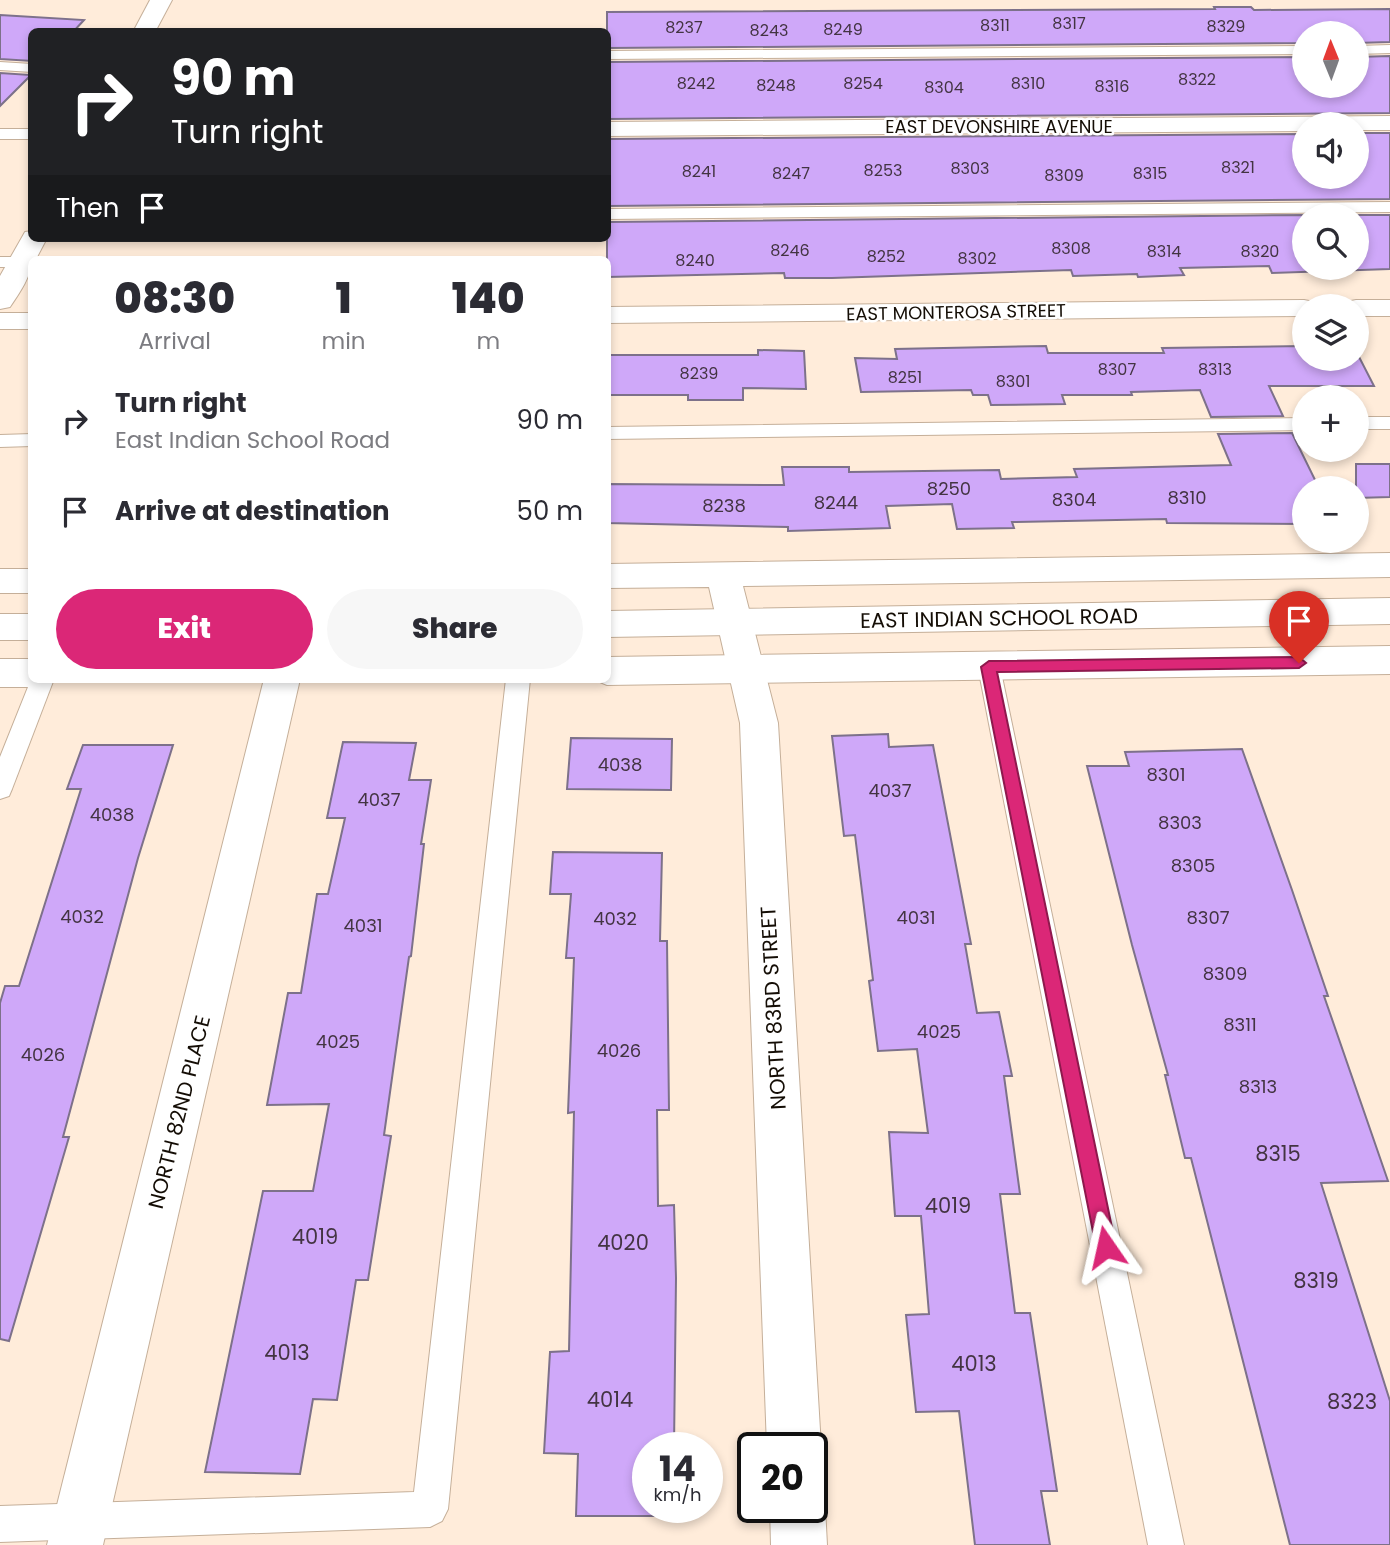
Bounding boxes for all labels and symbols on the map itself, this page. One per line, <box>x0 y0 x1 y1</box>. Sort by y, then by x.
house number: 8317 <box>1052 12 1086 35</box>
house number: 8311 <box>980 14 1010 37</box>
house number: 8329 <box>1207 15 1245 38</box>
house number: 8237 <box>665 16 703 39</box>
house number: 8249 <box>823 18 863 41</box>
house number: 8243 <box>750 19 788 42</box>
north arrow <box>1292 21 1368 98</box>
house number: 8322 <box>1178 68 1216 91</box>
house number: 8242 <box>677 72 715 95</box>
house number: 8254 <box>843 72 883 95</box>
house number: 8310 <box>1011 72 1045 95</box>
house number: 8248 <box>756 74 796 97</box>
house number: 8316 <box>1095 75 1129 98</box>
house number: 8304 <box>924 76 964 99</box>
street label: EAST DEVONSHIRE AVENUE <box>885 114 1113 139</box>
house number: 8321 <box>1221 156 1255 179</box>
house number: 8303 <box>951 157 990 180</box>
house number: 8253 <box>864 159 902 182</box>
house number: 8241 <box>682 160 716 183</box>
house number: 8247 <box>772 162 810 185</box>
house number: 8315 <box>1133 162 1167 185</box>
house number: 8309 <box>1044 164 1084 187</box>
house number: 8308 <box>1051 237 1091 260</box>
house number: 8246 <box>770 239 810 262</box>
house number: 8314 <box>1147 240 1181 263</box>
house number: 8320 <box>1241 240 1279 263</box>
house number: 8252 <box>867 245 905 268</box>
house number: 8302 <box>958 247 996 270</box>
house number: 8240 <box>675 249 715 272</box>
street label: EAST MONTEROSA STREET <box>846 298 1066 326</box>
house number: 8307 <box>1098 358 1136 381</box>
house number: 8313 <box>1198 358 1232 381</box>
house number: 8239 <box>680 362 718 385</box>
house number: 8251 <box>888 366 922 389</box>
house number: 8301 <box>996 370 1030 393</box>
house number: 8250 <box>927 476 971 501</box>
house number: 8310 <box>1167 485 1207 510</box>
house number: 8304 <box>1052 487 1096 512</box>
house number: 8244 <box>814 490 858 515</box>
house number: 8238 <box>702 493 746 518</box>
pin <box>1269 591 1329 663</box>
street label: EAST INDIAN SCHOOL ROAD <box>860 601 1138 635</box>
house number: 4038 <box>598 752 642 777</box>
house number: 8301 <box>1146 762 1186 787</box>
house number: 4037 <box>868 778 912 803</box>
house number: 4037 <box>357 787 401 812</box>
house number: 4038 <box>90 802 134 827</box>
house number: 8303 <box>1158 810 1202 835</box>
house number: 8305 <box>1171 853 1215 878</box>
house number: 4032 <box>60 904 104 929</box>
house number: 4031 <box>897 905 936 930</box>
house number: 8307 <box>1186 905 1230 930</box>
house number: 4032 <box>593 906 637 931</box>
street label: NORTH 83RD STREET <box>753 906 793 1110</box>
house number: 4031 <box>344 913 383 938</box>
house number: 8309 <box>1203 961 1247 986</box>
street label: NORTH 82ND PLACE <box>141 1012 217 1212</box>
house number: 8311 <box>1223 1012 1257 1037</box>
house number: 4025 <box>917 1019 961 1044</box>
house number: 4025 <box>316 1029 360 1054</box>
house number: 4026 <box>597 1038 641 1063</box>
house number: 4026 <box>21 1042 65 1067</box>
house number: 8313 <box>1239 1074 1277 1099</box>
house number: 8315 <box>1255 1139 1301 1168</box>
house number: 4019 <box>925 1191 971 1220</box>
position arrow <box>1069 1210 1143 1284</box>
house number: 4019 <box>292 1222 338 1251</box>
house number: 4020 <box>597 1228 649 1257</box>
house number: 8319 <box>1293 1266 1339 1295</box>
house number: 4013 <box>264 1338 310 1367</box>
house number: 4013 <box>951 1349 997 1378</box>
house number: 4014 <box>587 1385 633 1414</box>
house number: 8323 <box>1327 1387 1377 1416</box>
speed limit sign: 20 <box>737 1432 828 1523</box>

